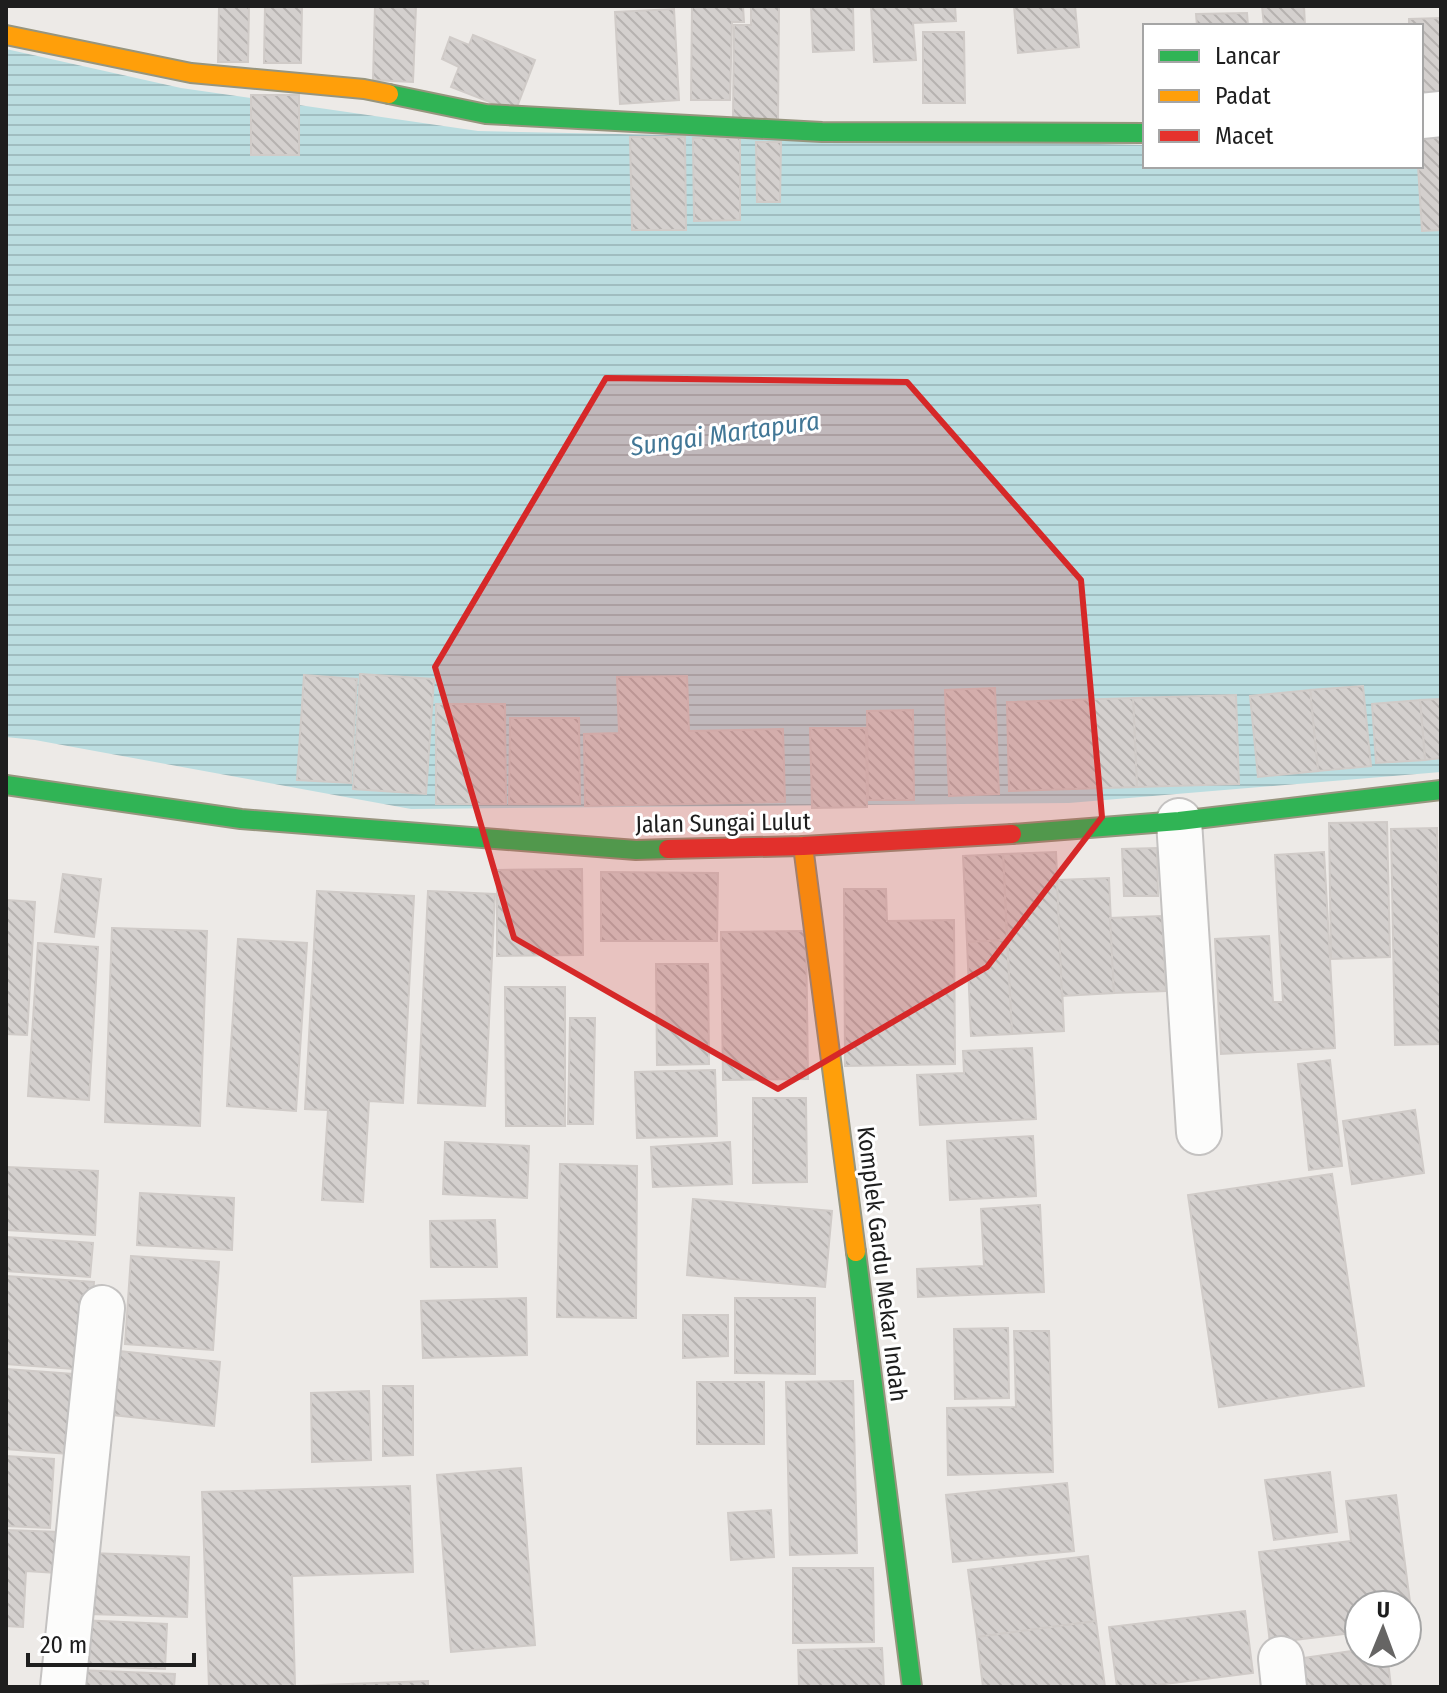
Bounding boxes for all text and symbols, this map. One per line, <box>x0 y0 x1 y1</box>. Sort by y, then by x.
legend <box>1143 24 1423 168</box>
text: Lancar <box>1215 42 1281 70</box>
text: Padat <box>1215 82 1271 110</box>
text: Macet <box>1215 122 1273 150</box>
water label: Sungai Martapura <box>627 405 822 463</box>
street label: Jalan Sungai Lulut <box>635 807 811 839</box>
street label: Komplek Gardu Mekar Indah <box>851 1125 913 1403</box>
north arrow <box>1343 1589 1423 1669</box>
text: U <box>1377 1596 1390 1623</box>
scale bar <box>28 1617 194 1667</box>
text: 20 m <box>40 1631 87 1659</box>

